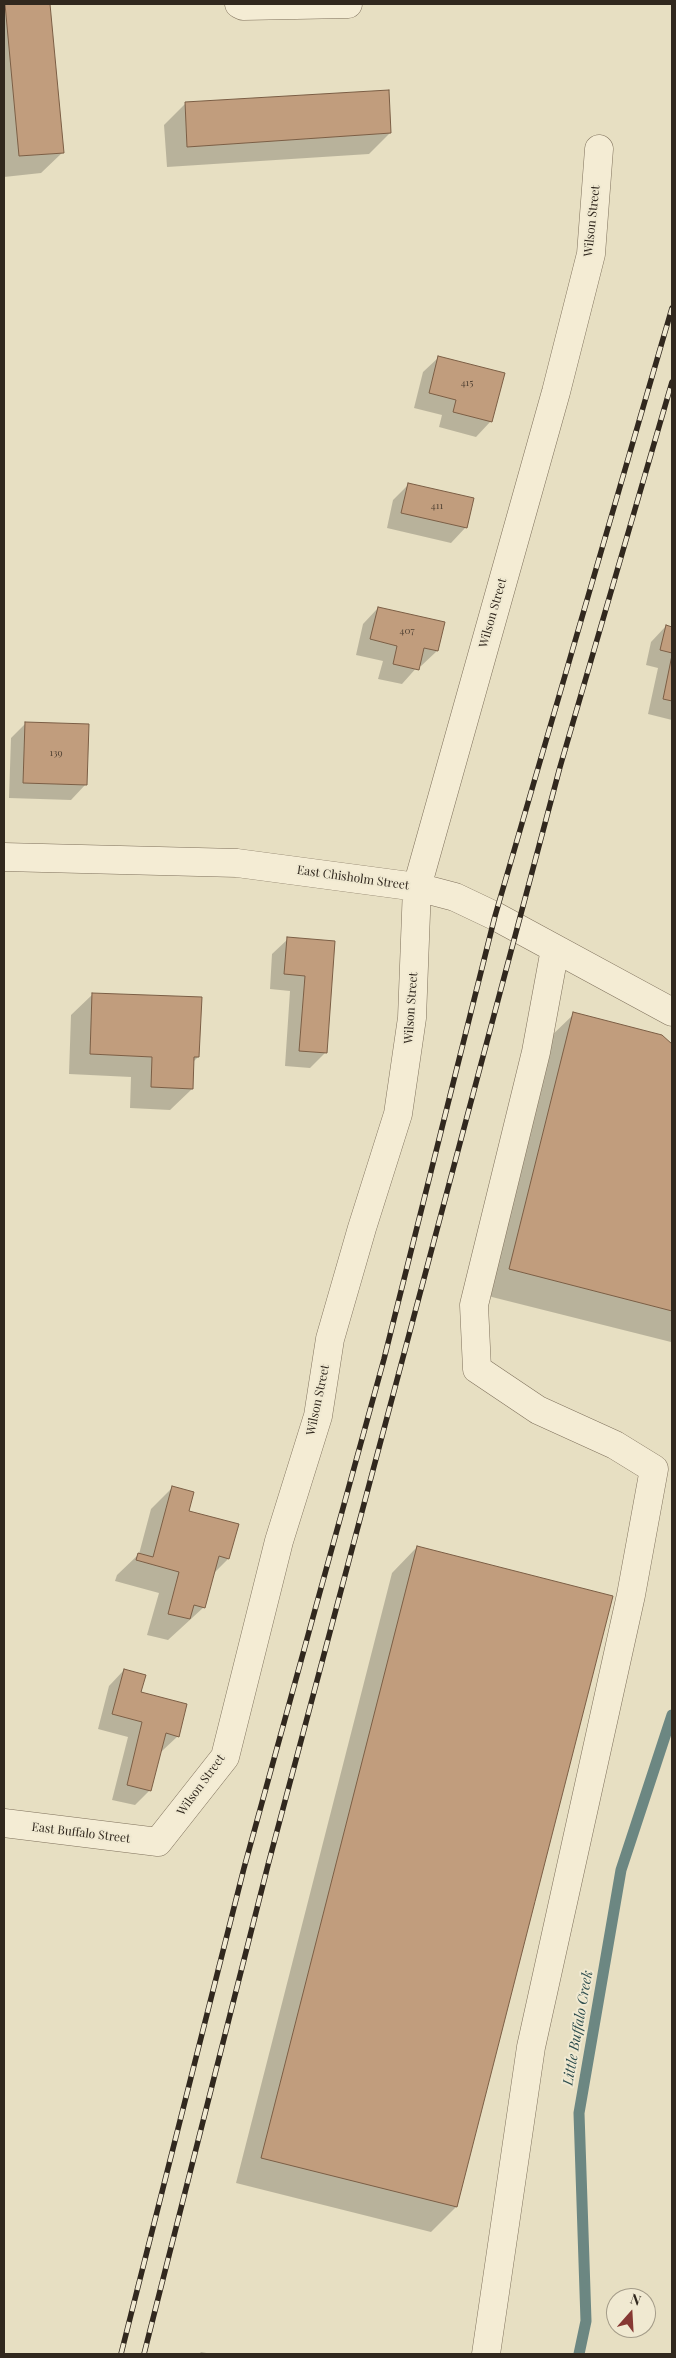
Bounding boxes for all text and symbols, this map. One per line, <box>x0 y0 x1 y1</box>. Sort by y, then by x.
street label: Wilson Street <box>581 185 603 257</box>
house number: 415 <box>461 377 473 389</box>
house number: 411 <box>431 500 443 512</box>
street label: Wilson Street <box>476 576 510 650</box>
house number: 407 <box>400 625 414 637</box>
house number: 139 <box>49 747 63 759</box>
street label: East Chisholm Street <box>296 863 410 893</box>
street label: Wilson Street <box>401 972 421 1044</box>
street label: Wilson Street <box>303 1363 333 1437</box>
street label: Wilson Street <box>174 1752 228 1818</box>
street label: East Buffalo Street <box>31 1820 131 1846</box>
water label: Little Buffalo Creek <box>560 1969 596 2087</box>
north arrow <box>606 2288 656 2338</box>
text: N <box>628 2289 644 2310</box>

